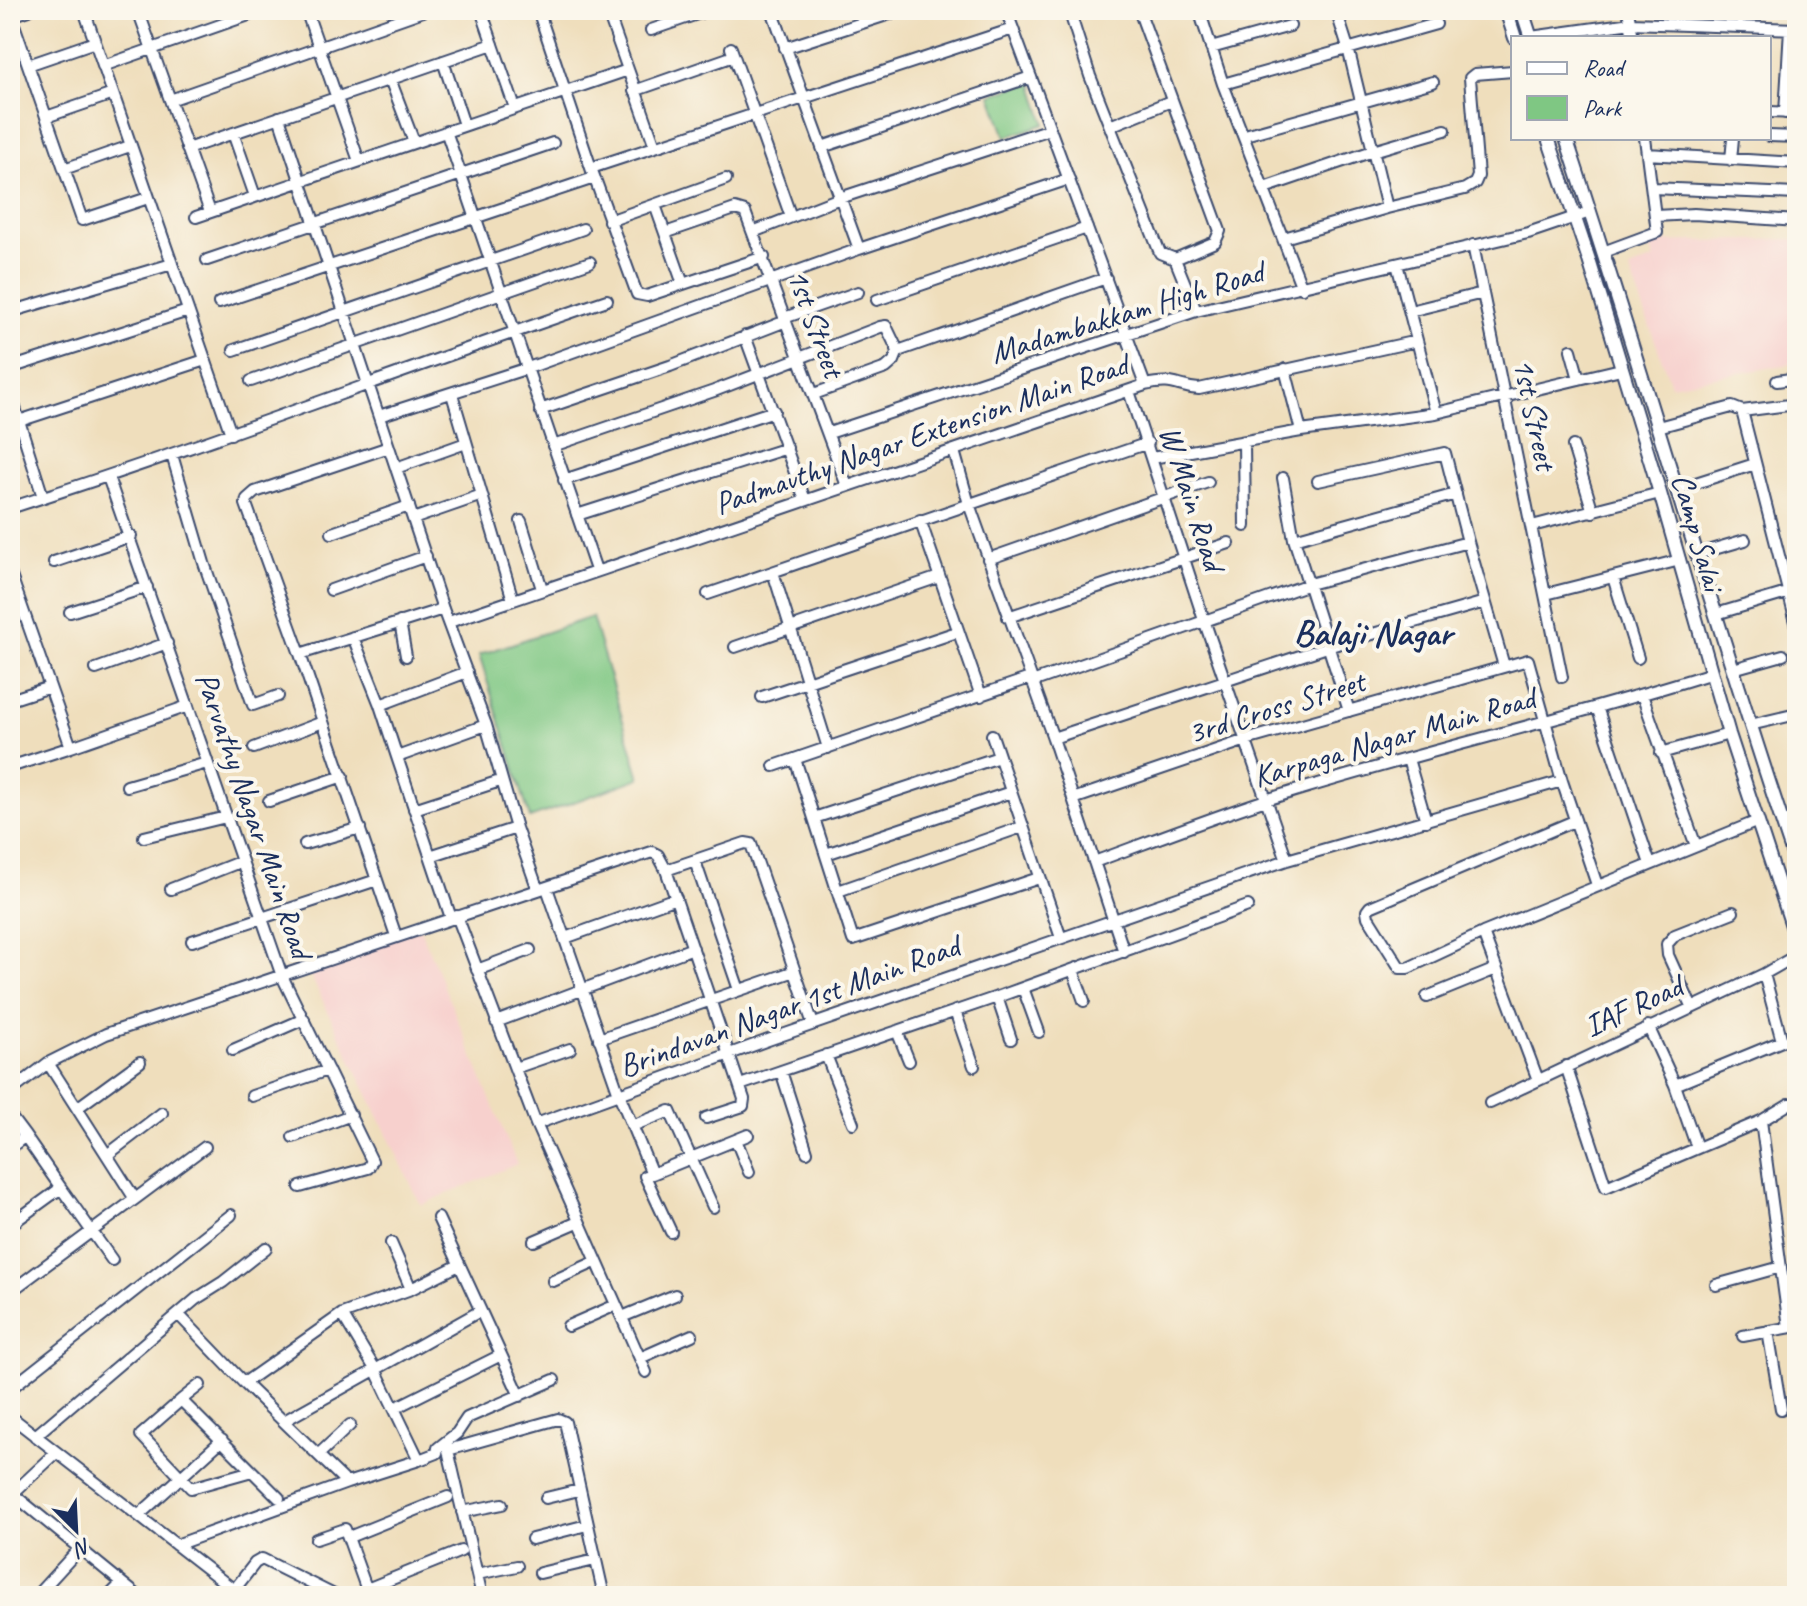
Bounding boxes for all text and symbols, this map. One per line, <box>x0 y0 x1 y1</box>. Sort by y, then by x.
legend <box>1511 36 1771 140</box>
text: Road <box>1583 53 1627 83</box>
text: Park <box>1583 93 1623 123</box>
street label: Madambakkam High Road <box>985 250 1273 373</box>
street label: 1st Street <box>777 263 856 386</box>
street label: Padmavthy Nagar Extension Main Road <box>709 342 1137 524</box>
street label: 1st Street <box>1503 355 1567 477</box>
street label: W Main Road <box>1149 421 1236 581</box>
street label: Camp Salai <box>1662 469 1735 599</box>
district label: Balaji Nagar <box>1294 610 1456 656</box>
street label: 3rd Cross Street <box>1183 660 1373 753</box>
street label: Parvathy Nagar Main Road <box>186 667 324 968</box>
street label: Karpaga Nagar Main Road <box>1249 676 1544 797</box>
street label: Brindavan Nagar 1st Main Road <box>613 924 969 1087</box>
street label: IAF Road <box>1577 964 1693 1047</box>
north arrow <box>36 1490 116 1570</box>
text: N <box>69 1532 96 1564</box>

